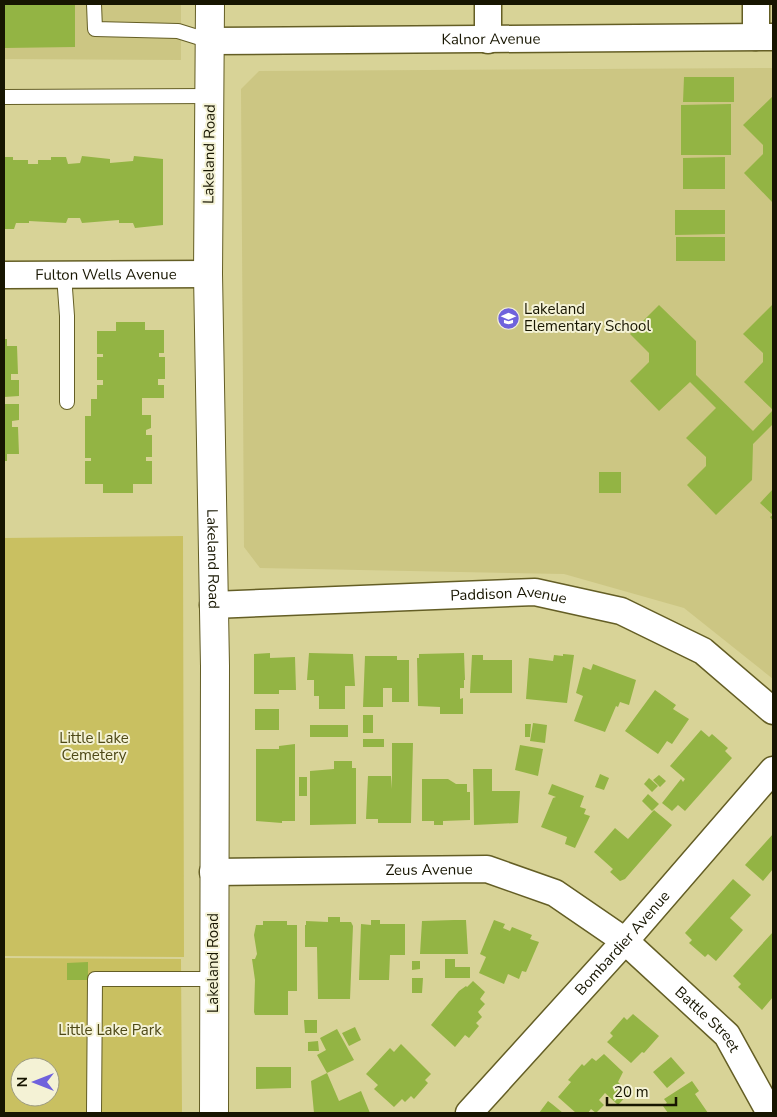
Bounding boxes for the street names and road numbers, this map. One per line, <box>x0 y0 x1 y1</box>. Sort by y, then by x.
street label: Kalnor Avenue <box>441 29 541 49</box>
street label: Lakeland Road <box>198 104 220 204</box>
street label: Fulton Wells Avenue <box>35 264 177 285</box>
street label: Lakeland Road <box>202 509 224 609</box>
street label: Paddison Avenue <box>450 582 569 609</box>
street label: Zeus Avenue <box>385 859 473 880</box>
street label: Bombardier Avenue <box>570 886 674 1000</box>
street label: Lakeland Road <box>203 913 223 1013</box>
street label: Battle Street <box>671 982 745 1056</box>

